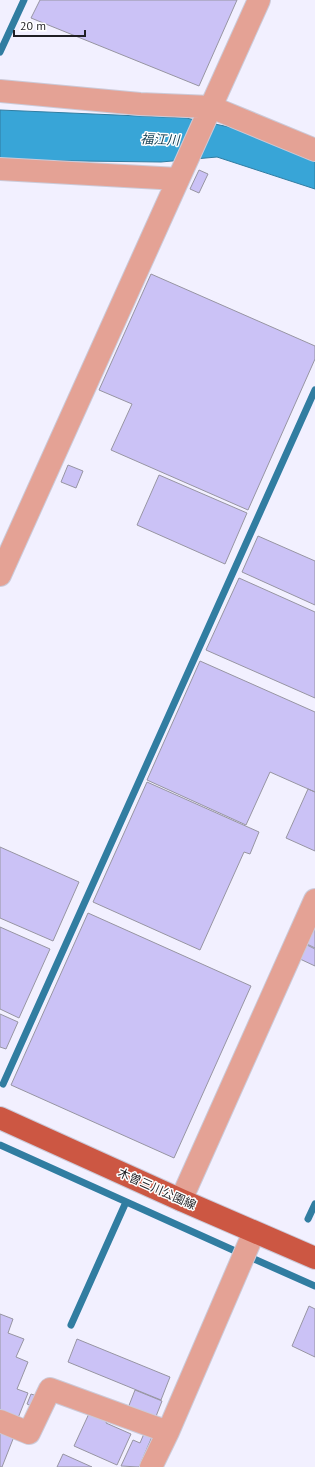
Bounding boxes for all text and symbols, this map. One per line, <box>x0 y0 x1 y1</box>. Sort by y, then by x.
scale bar <box>14 12 85 38</box>
text: 20 m <box>20 18 46 33</box>
water label: 福江川 <box>140 130 182 149</box>
street label: 木曽三川公園線 <box>116 1165 199 1212</box>

